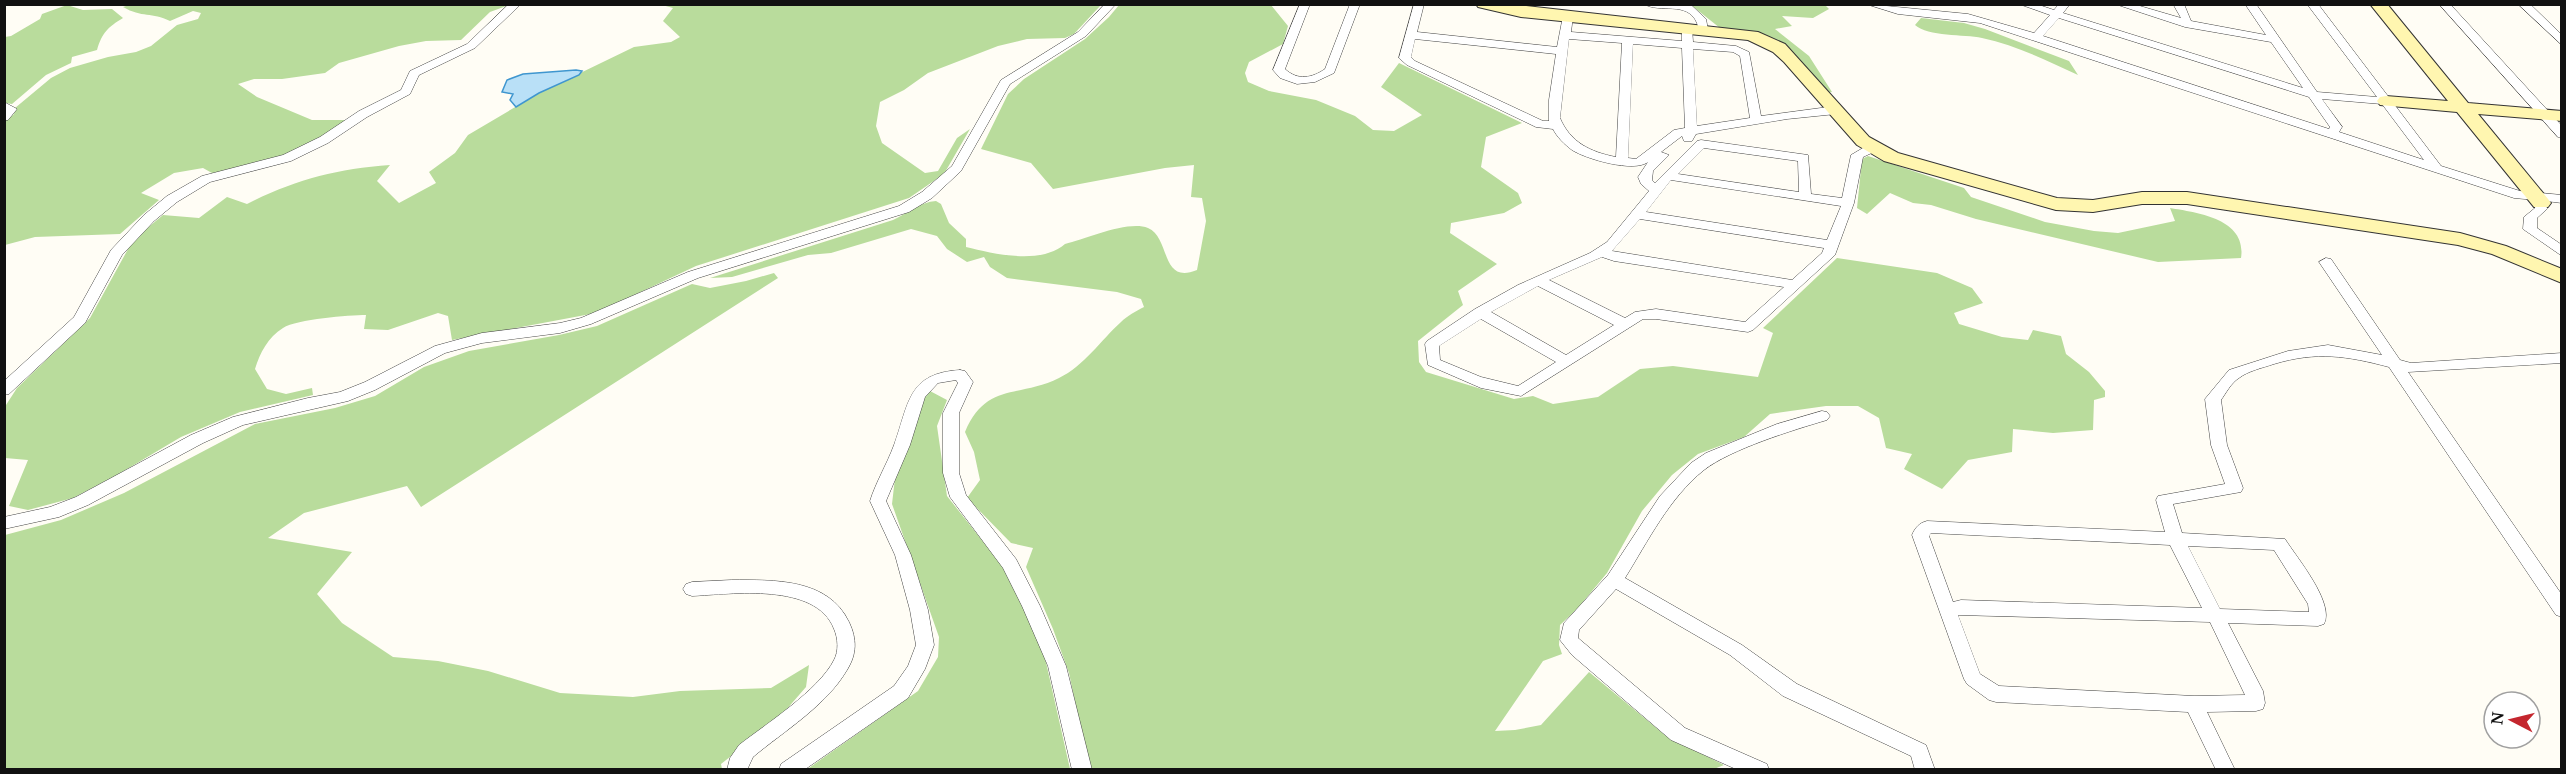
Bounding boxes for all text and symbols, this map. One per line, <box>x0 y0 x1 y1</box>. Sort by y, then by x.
north arrow <box>2482 690 2542 750</box>
text: N <box>2485 710 2509 726</box>

